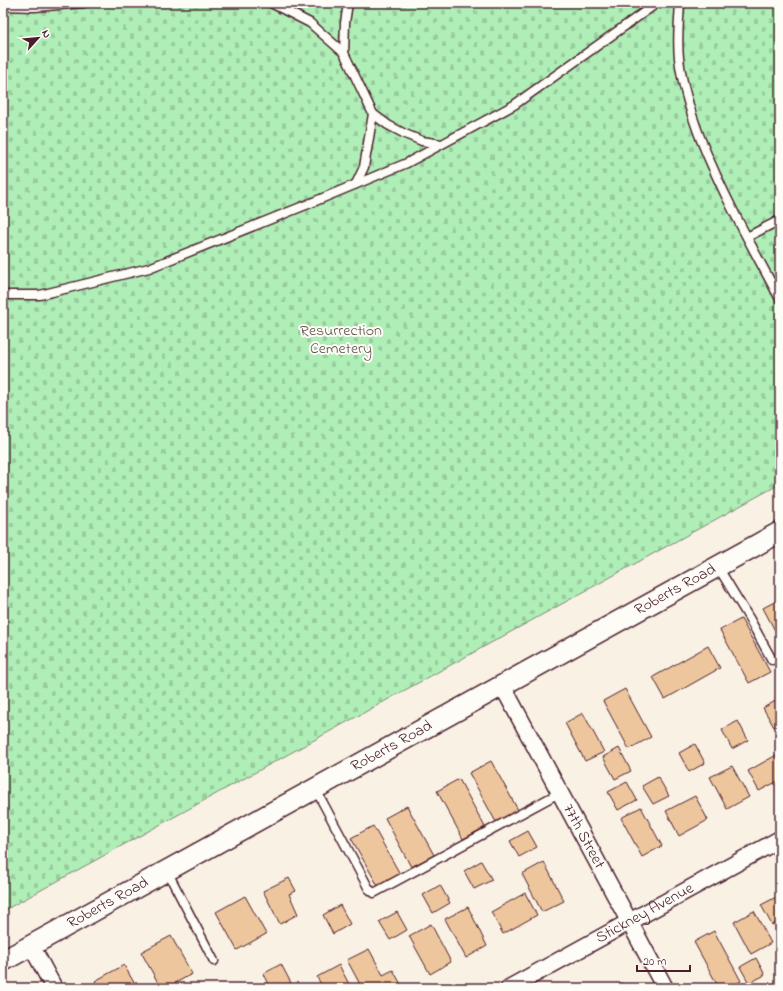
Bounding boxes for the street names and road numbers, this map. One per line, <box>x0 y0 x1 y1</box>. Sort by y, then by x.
street label: Roberts Road <box>630 558 720 622</box>
street label: Roberts Road <box>347 714 437 779</box>
street label: 77th Street <box>556 800 611 874</box>
street label: Roberts Road <box>63 871 153 935</box>
street label: Stickney Avenue <box>591 876 699 950</box>

